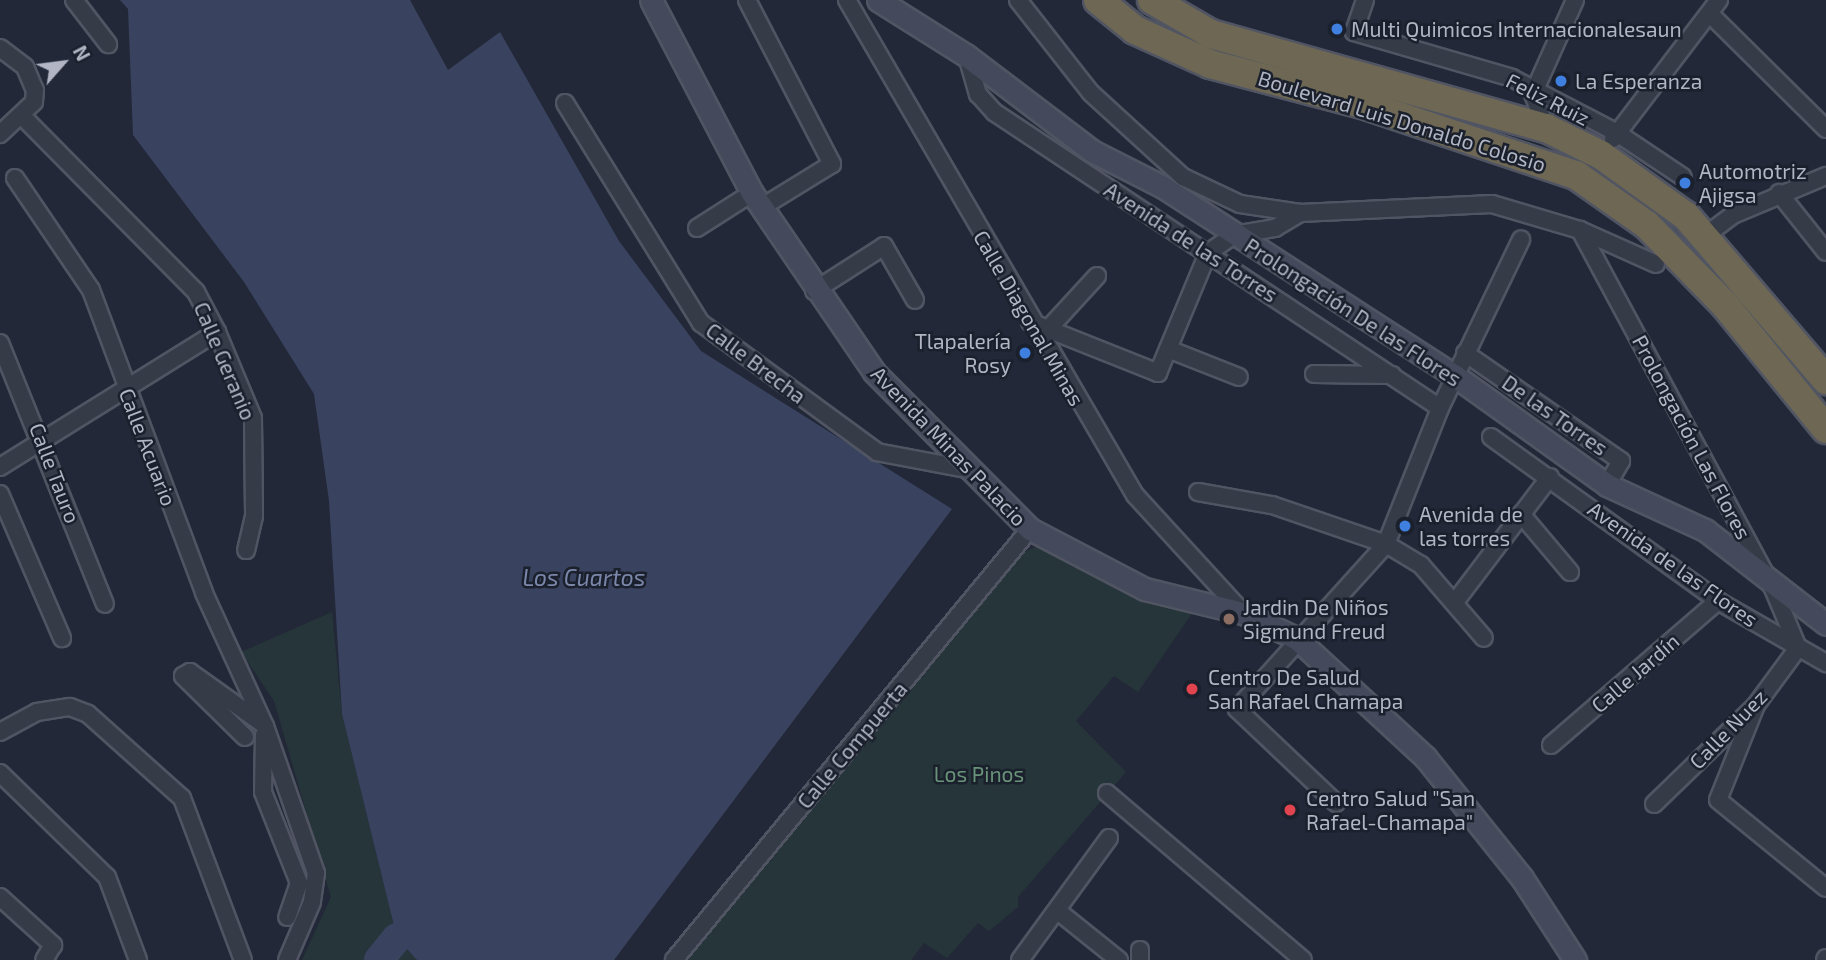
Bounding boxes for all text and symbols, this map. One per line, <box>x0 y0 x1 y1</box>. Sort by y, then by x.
place label: Multi Quimicos Internacionalesaun <box>1351 16 1682 42</box>
marker: Multi Quimicos Internacionalesaun <box>1329 21 1345 37</box>
north arrow <box>28 28 98 98</box>
text: N <box>69 41 95 64</box>
street label: Boulevard Luis Donaldo Colosio <box>1255 65 1549 177</box>
street label: Feliz Ruiz <box>1502 67 1594 131</box>
place label: La Esperanza <box>1575 68 1702 94</box>
marker: La Esperanza <box>1553 73 1569 89</box>
place label: Automotriz Ajigsa <box>1699 158 1807 208</box>
marker: Automotriz Ajigsa <box>1677 175 1693 191</box>
street label: Avenida de las Torres <box>1099 176 1283 308</box>
street label: Calle Diagonal Minas <box>968 226 1090 410</box>
street label: Prolongación De las Flores <box>1240 233 1466 391</box>
street label: Calle Geranio <box>189 298 261 424</box>
street label: Calle Brecha <box>701 317 811 409</box>
place label: Tlapalería Rosy <box>915 328 1011 378</box>
street label: Prolongación Las Flores <box>1627 331 1757 543</box>
marker: Tlapalería Rosy <box>1017 345 1033 361</box>
street label: Avenida Minas Palacio <box>866 361 1032 531</box>
street label: De las Torres <box>1497 369 1613 461</box>
street label: Calle Acuario <box>114 384 182 510</box>
street label: Calle Tauro <box>24 419 86 527</box>
street label: Avenida de las Flores <box>1583 496 1763 632</box>
place label: Avenida de las torres <box>1419 501 1523 551</box>
marker: Avenida de las torres <box>1397 518 1413 534</box>
water label: Los Cuartos <box>523 563 645 591</box>
place label: Jardin De Niños Sigmund Freud <box>1243 594 1389 644</box>
marker: Jardin De Niños Sigmund Freud <box>1221 611 1237 627</box>
street label: Calle Jardín <box>1586 628 1684 718</box>
place label: Centro De Salud San Rafael Chamapa <box>1208 664 1404 714</box>
street label: Calle Compuerta <box>792 677 912 813</box>
marker: Centro De Salud San Rafael Chamapa <box>1182 679 1202 699</box>
street label: Calle Nuez <box>1684 684 1772 774</box>
park label: Los Pinos <box>934 761 1024 787</box>
place label: Centro Salud "San Rafael-Chamapa" <box>1306 785 1475 835</box>
marker: Centro Salud "San Rafael-Chamapa" <box>1280 800 1300 820</box>

